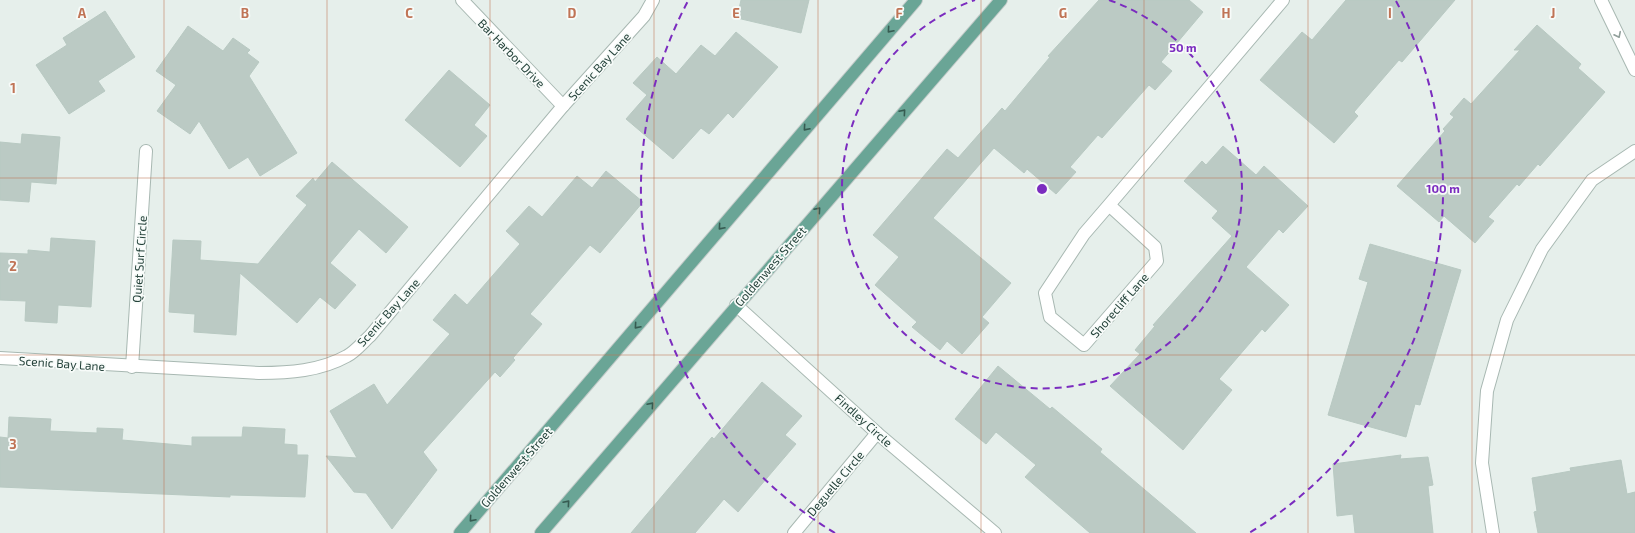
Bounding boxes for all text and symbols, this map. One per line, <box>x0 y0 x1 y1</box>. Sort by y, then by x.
text: A <box>78 5 87 21</box>
text: B <box>241 5 249 21</box>
text: C <box>405 5 413 21</box>
text: D <box>568 5 577 21</box>
text: E <box>732 5 740 21</box>
text: F <box>895 5 903 21</box>
text: G <box>1059 5 1067 21</box>
text: H <box>1222 5 1231 21</box>
text: I <box>1388 5 1392 21</box>
text: J <box>1551 5 1555 21</box>
street label: Bar Harbor Drive <box>476 16 548 90</box>
one-way arrow <box>888 25 895 32</box>
street label: Scenic Bay Lane <box>565 29 633 103</box>
one-way arrow <box>1613 31 1621 38</box>
text: 50 m <box>1169 40 1197 54</box>
text: 1 <box>10 80 16 96</box>
one-way arrow <box>899 110 906 117</box>
one-way arrow <box>803 124 810 131</box>
text: 100 m <box>1426 181 1460 195</box>
centre of rings <box>1035 182 1049 196</box>
one-way arrow <box>813 208 820 215</box>
street label: Quiet Surf Circle <box>129 215 150 303</box>
one-way arrow <box>719 223 726 230</box>
street label: Goldenwest Street <box>732 223 809 309</box>
text: 2 <box>9 258 17 274</box>
street label: Shorecliff Lane <box>1087 270 1151 340</box>
street label: Scenic Bay Lane <box>354 275 422 349</box>
one-way arrow <box>634 321 641 329</box>
street label: Scenic Bay Lane <box>18 353 106 373</box>
street label: Findley Circle <box>832 391 896 449</box>
one-way arrow <box>646 402 653 409</box>
street label: Goldenwest Street <box>478 424 555 510</box>
text: 3 <box>9 436 17 452</box>
street label: Deguelle Circle <box>804 447 866 519</box>
one-way arrow <box>562 501 569 508</box>
one-way arrow <box>469 515 476 522</box>

